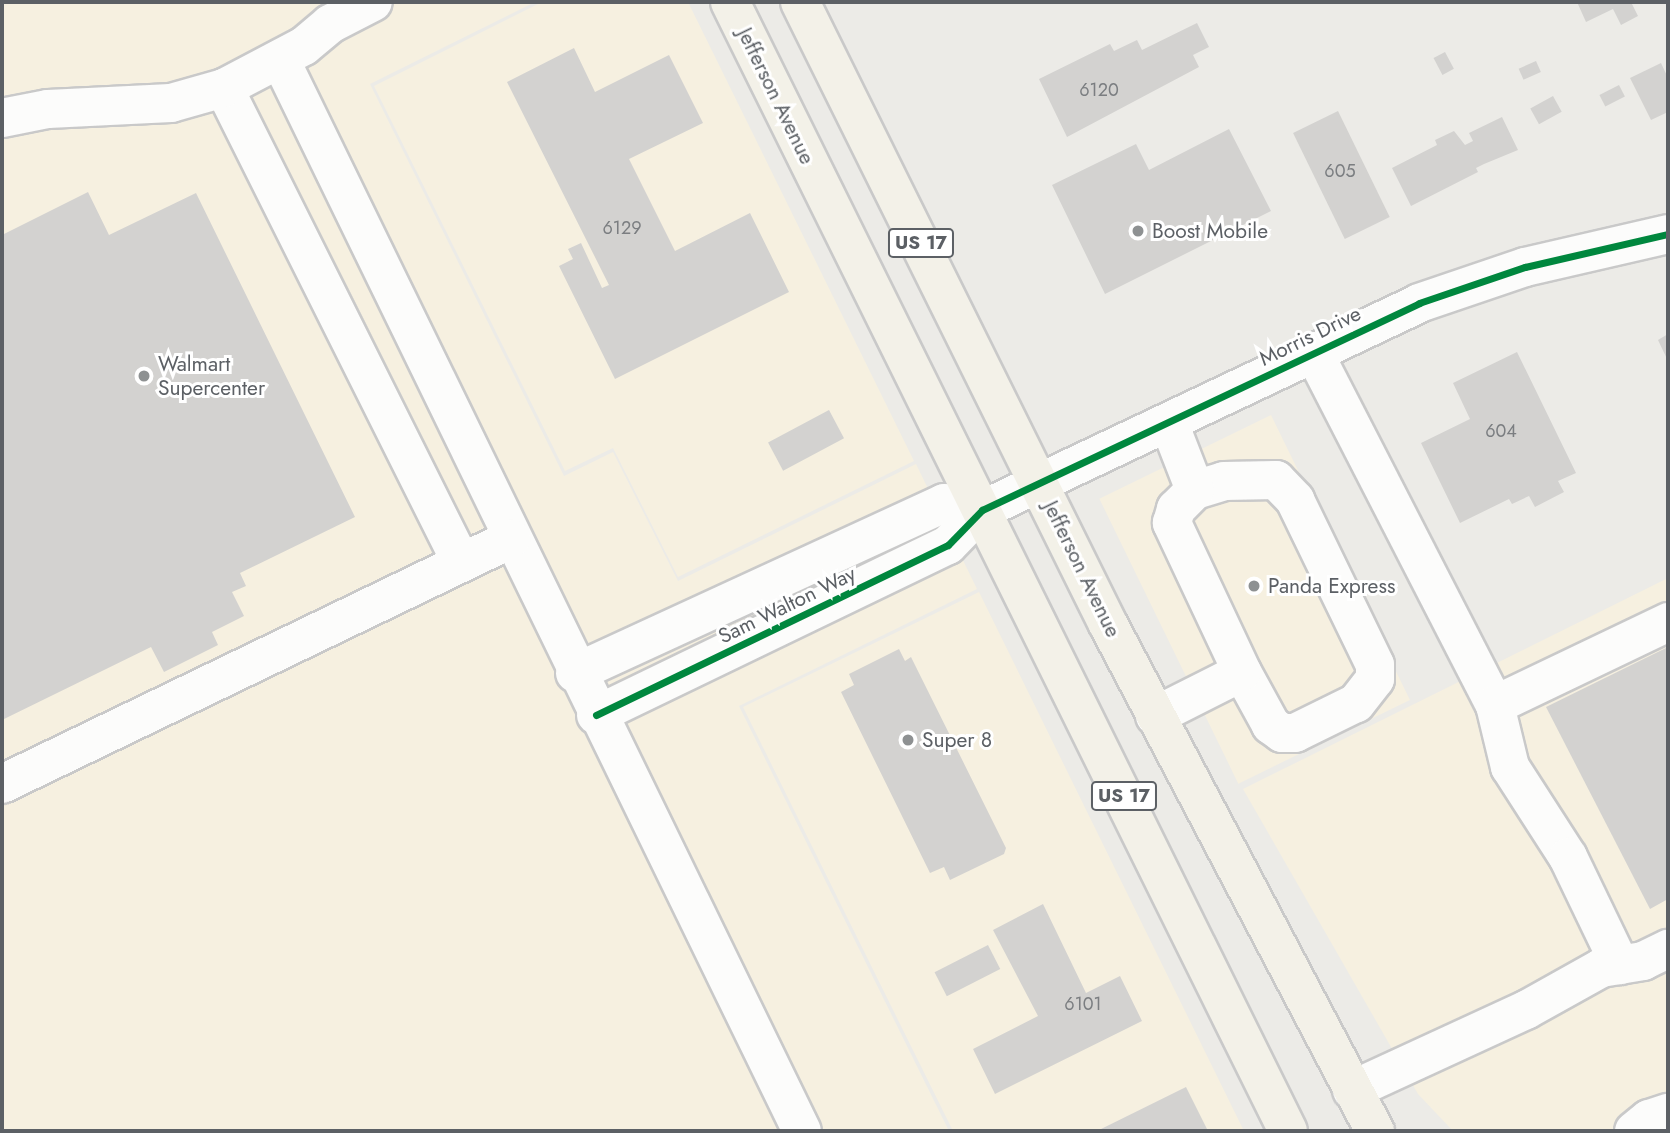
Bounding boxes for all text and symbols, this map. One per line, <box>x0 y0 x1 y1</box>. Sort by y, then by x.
street label: Jefferson Avenue <box>732 24 820 168</box>
house number: 6120 <box>1079 79 1119 101</box>
house number: 605 <box>1324 160 1356 182</box>
house number: 6129 <box>602 217 642 239</box>
place label: Boost Mobile <box>1152 218 1268 244</box>
marker: Boost Mobile <box>1130 223 1146 239</box>
road number: US 17 <box>888 228 954 258</box>
street label: Morris Drive <box>1255 301 1365 371</box>
place label: Walmart Supercenter <box>158 351 265 401</box>
marker: Walmart Supercenter <box>136 368 152 384</box>
house number: 604 <box>1485 420 1517 442</box>
street label: Jefferson Avenue <box>1038 497 1126 641</box>
street label: Sam Walton Way <box>714 561 860 649</box>
place label: Panda Express <box>1268 573 1395 599</box>
marker: Panda Express <box>1246 578 1262 594</box>
place label: Super 8 <box>922 727 992 753</box>
marker: Super 8 <box>900 732 916 748</box>
road number: US 17 <box>1091 780 1157 811</box>
house number: 6101 <box>1064 993 1102 1015</box>

